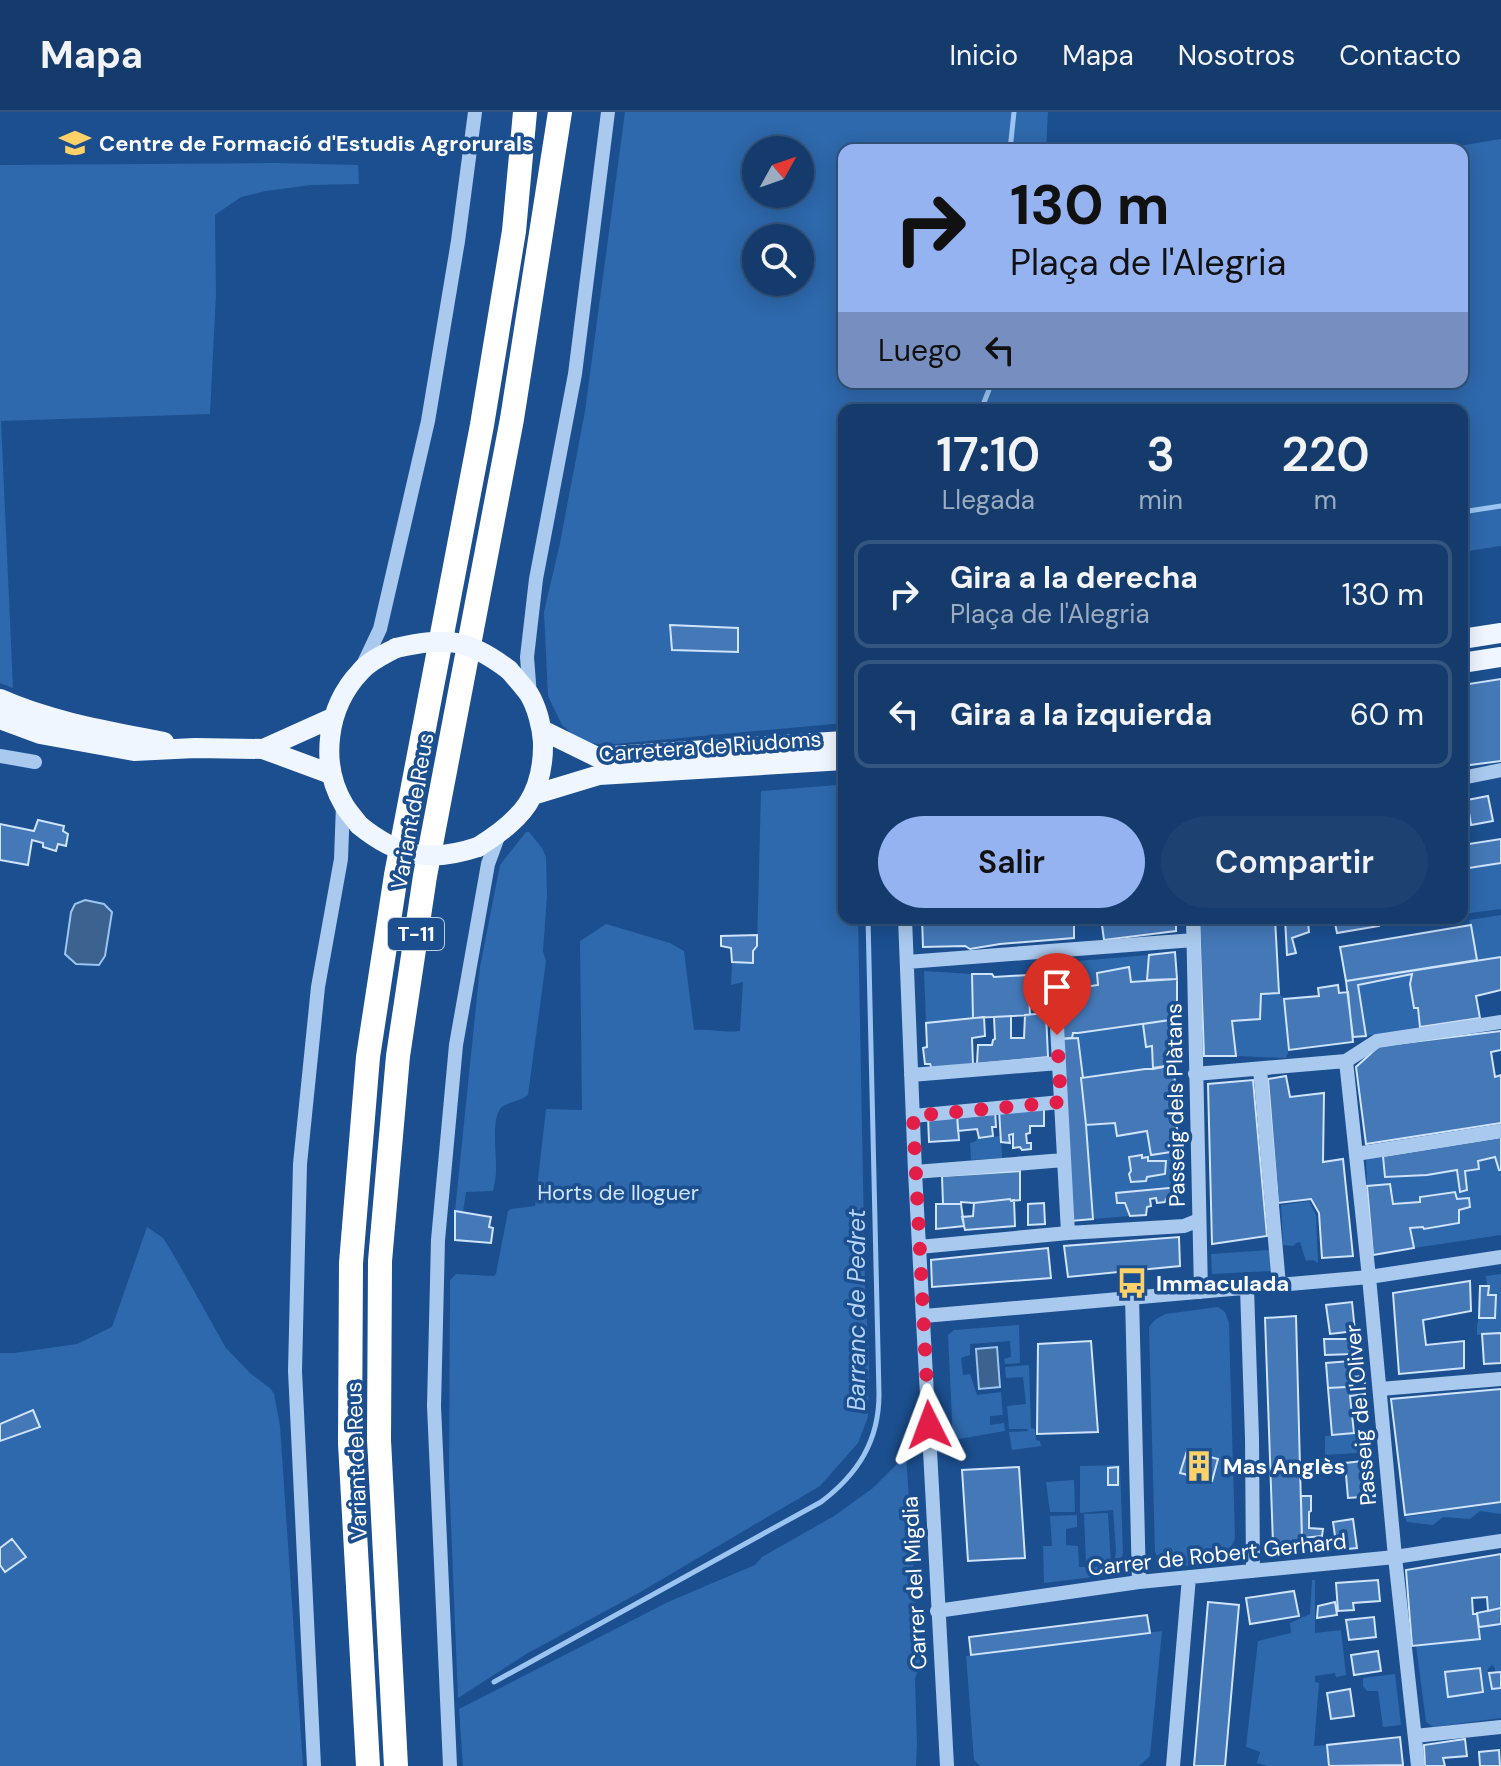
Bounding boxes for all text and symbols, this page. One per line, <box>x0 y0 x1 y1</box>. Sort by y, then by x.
text: Mapa <box>40 30 143 80</box>
text: Inicio <box>949 37 1018 74</box>
text: Mapa <box>1062 37 1134 74</box>
text: Nosotros <box>1178 37 1295 74</box>
text: Contacto <box>1339 37 1461 74</box>
school or university icon: Centre de Formació d'Estudis Agrorurals <box>58 126 92 160</box>
place label: Centre de Formació d'Estudis Agrorurals <box>99 129 534 158</box>
north arrow <box>742 136 814 208</box>
map controls <box>742 136 814 296</box>
text: 130 m <box>1010 168 1169 241</box>
icon: right <box>878 176 982 280</box>
button: search <box>742 224 814 296</box>
text: Plaça de l'Alegria <box>1010 239 1286 286</box>
icon: left <box>978 328 1022 372</box>
text: Luego <box>878 331 962 370</box>
text: 17:10 <box>936 423 1040 486</box>
text: 3 <box>1146 423 1175 486</box>
text: 220 <box>1281 423 1370 486</box>
text: Llegada <box>942 483 1035 517</box>
text: min <box>1139 483 1183 517</box>
text: m <box>1314 483 1337 517</box>
text: Gira a la derecha <box>950 558 1198 597</box>
icon: right <box>882 572 926 616</box>
text: 130 m <box>1342 575 1424 614</box>
text: Plaça de l'Alegria <box>950 597 1150 631</box>
icon: left <box>882 692 926 736</box>
text: Gira a la izquierda <box>950 695 1212 734</box>
text: 60 m <box>1350 695 1424 734</box>
street label: Carretera de Riudoms <box>598 724 822 769</box>
street label: Variant de Reus <box>384 730 441 892</box>
button: Salir <box>878 816 1145 908</box>
button: Compartir <box>1161 816 1428 908</box>
road number: T-11 <box>388 918 444 950</box>
pin <box>1023 953 1091 1035</box>
icon: arrive <box>1035 965 1079 1009</box>
street label: Passeig dels Plàtans <box>1159 1003 1192 1207</box>
park label: Horts de lloguer <box>537 1178 699 1207</box>
water label: Barranc de Pedret <box>841 1208 872 1411</box>
bus stop icon: Immaculada <box>1115 1266 1149 1300</box>
place label: Immaculada <box>1156 1269 1289 1298</box>
street label: Passeig de l'Oliver <box>1338 1323 1383 1507</box>
street label: Variant de Reus <box>339 1381 374 1541</box>
position arrow <box>887 1383 971 1467</box>
building icon: Mas Anglès <box>1182 1449 1216 1483</box>
place label: Mas Anglès <box>1223 1452 1345 1481</box>
street label: Carrer del Migdia <box>895 1495 934 1671</box>
street label: Carrer de Robert Gerhard <box>1086 1526 1348 1583</box>

